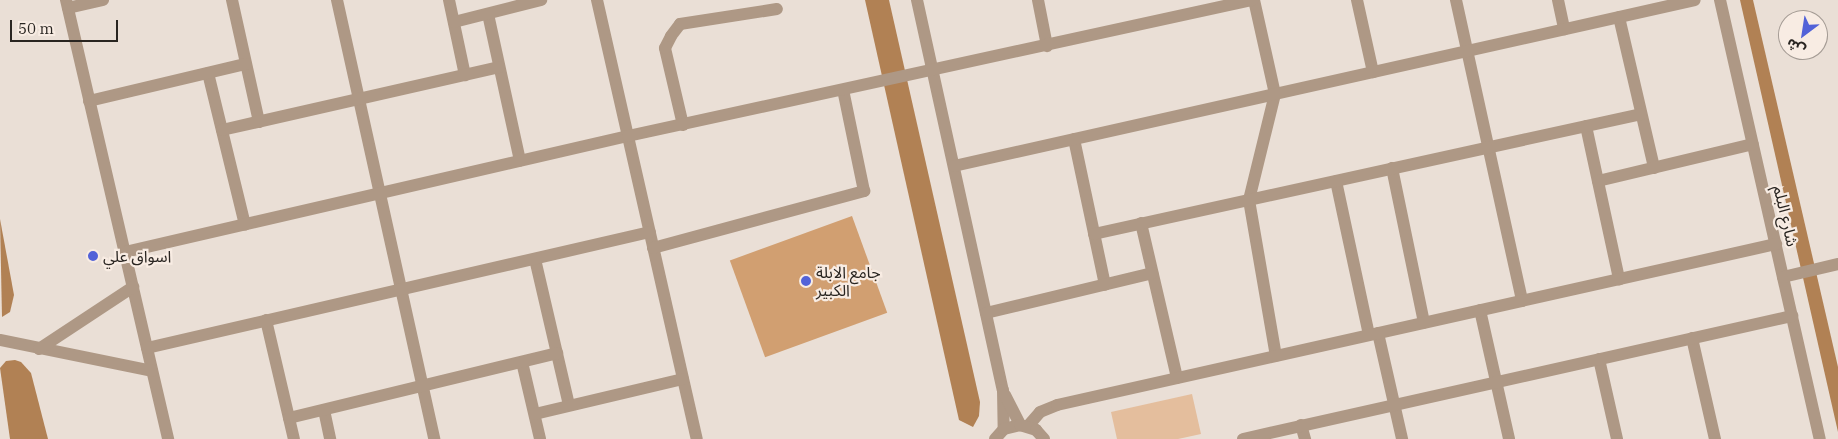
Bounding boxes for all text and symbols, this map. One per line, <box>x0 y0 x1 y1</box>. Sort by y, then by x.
scale bar <box>12 10 120 42</box>
north arrow <box>1778 10 1828 60</box>
text: 50 m <box>18 19 54 38</box>
text: ش <box>1783 34 1809 60</box>
street label: شارع البلم <box>1770 184 1802 248</box>
place label: اسواق علي <box>103 246 171 266</box>
marker: اسواق علي <box>87 250 99 262</box>
place label: جامع الابلة الكبير <box>816 262 881 300</box>
marker: جامع الابلة الكبير <box>800 275 812 287</box>

